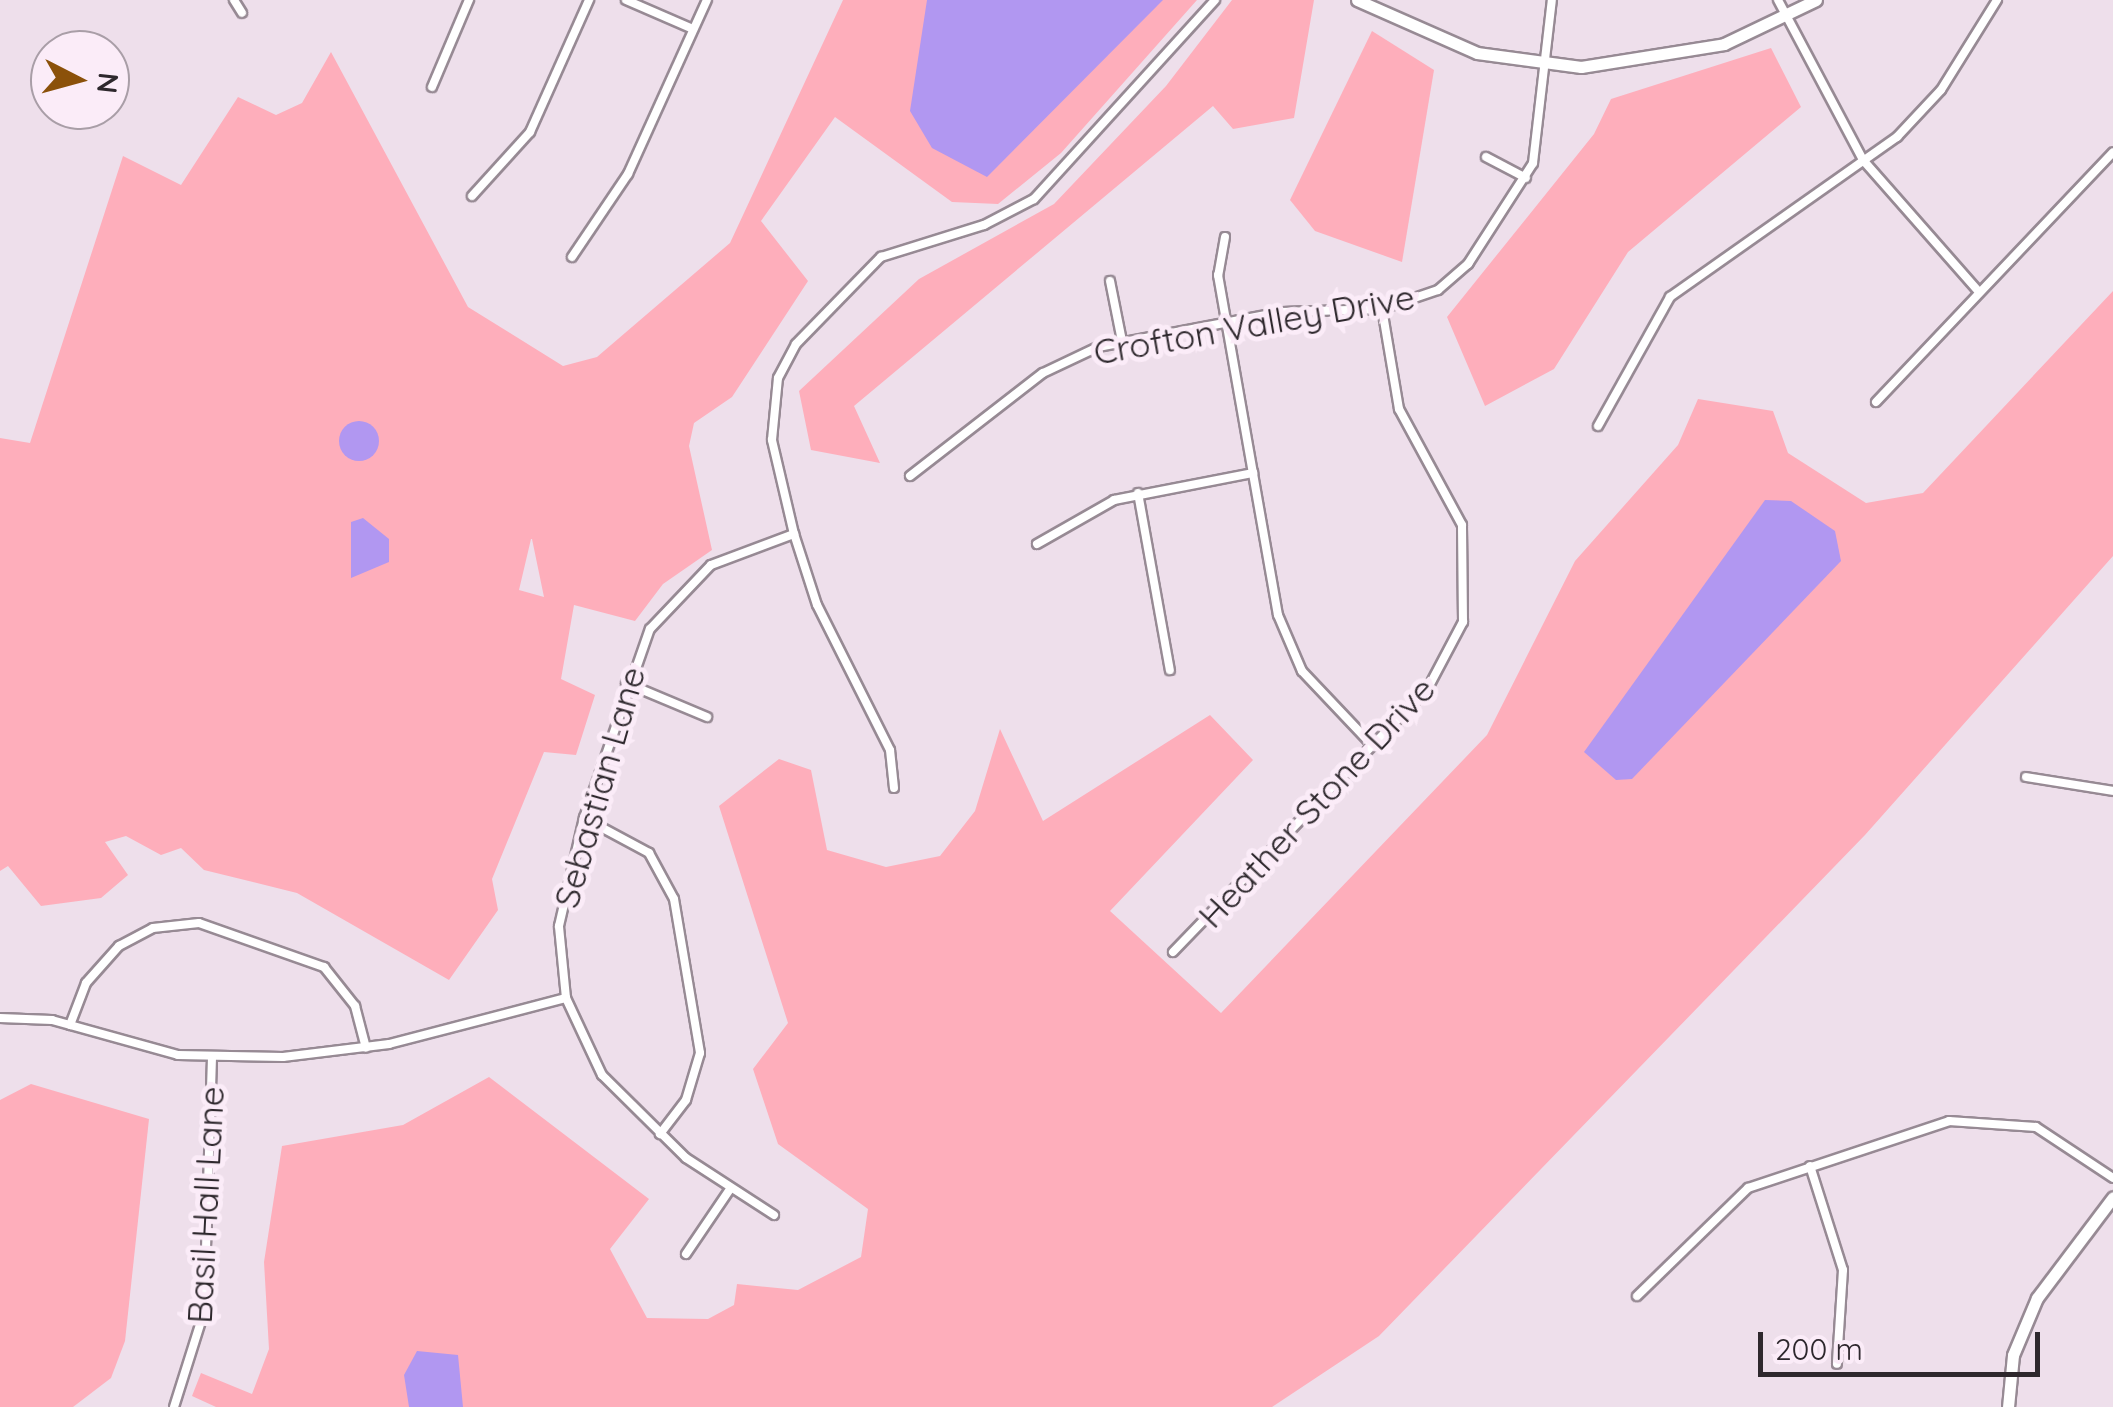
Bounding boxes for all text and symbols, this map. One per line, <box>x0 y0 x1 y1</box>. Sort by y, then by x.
north arrow <box>30 30 130 130</box>
text: N <box>90 71 127 95</box>
street label: Crofton Valley Drive <box>1090 275 1418 373</box>
street label: Sebastian Lane <box>545 662 653 912</box>
street label: Heather Stone Drive <box>1189 668 1443 936</box>
street label: Basil Hall Lane <box>178 1085 232 1325</box>
scale bar <box>1763 1312 2046 1374</box>
text: 200 m <box>1775 1330 1863 1368</box>

